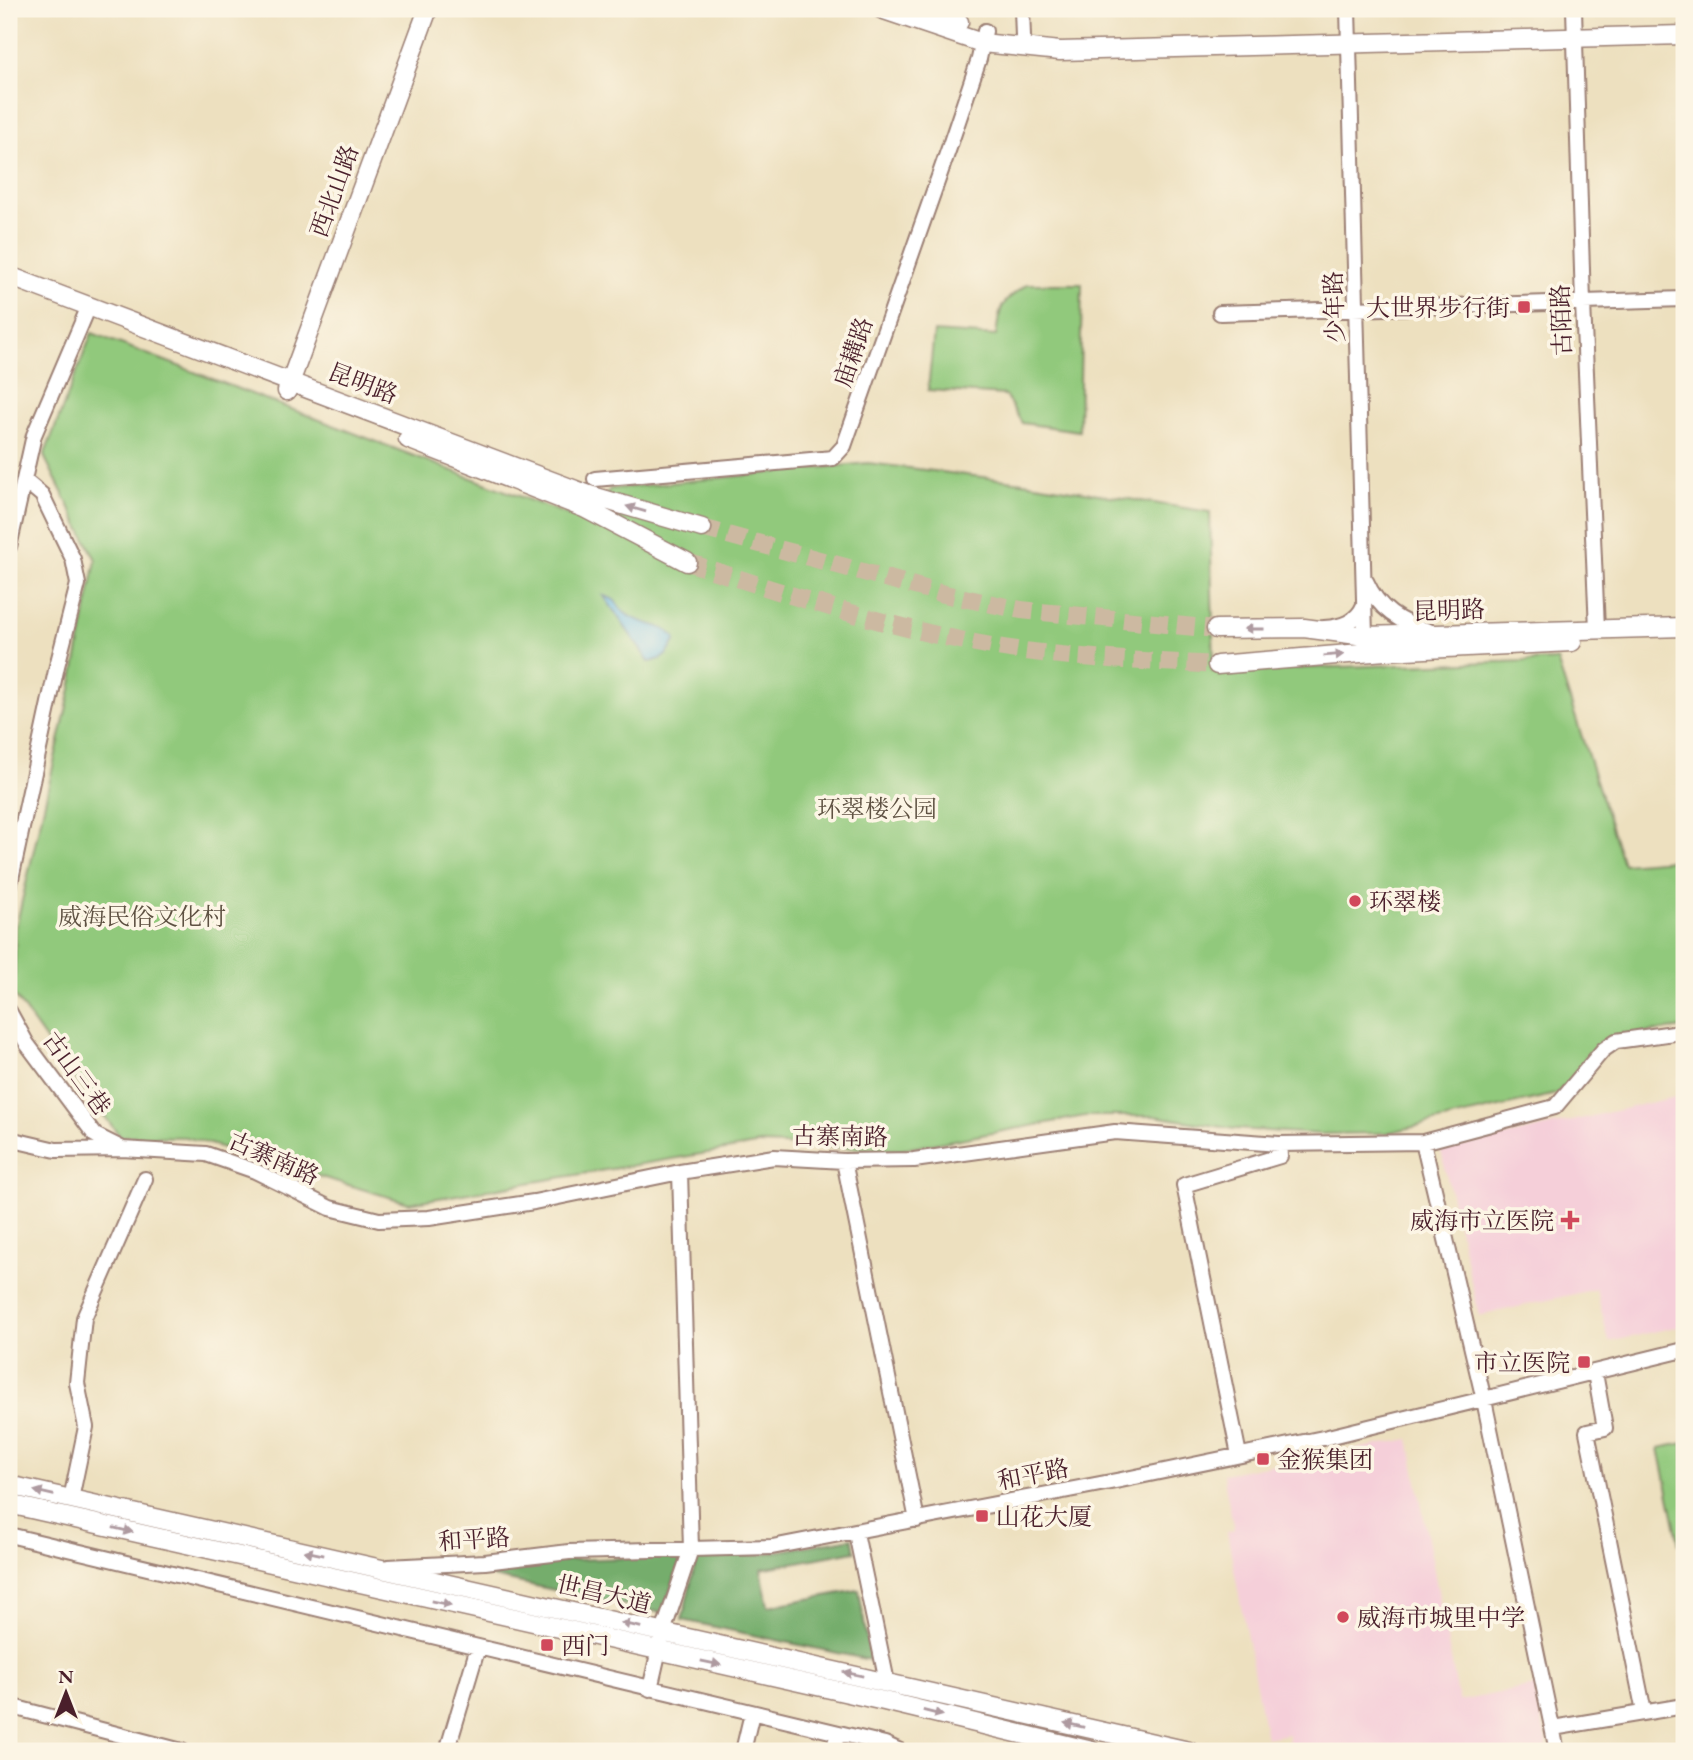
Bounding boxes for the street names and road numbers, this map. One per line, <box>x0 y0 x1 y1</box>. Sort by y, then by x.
street label: 西北山路 <box>303 141 365 241</box>
street label: 少年路 <box>1317 270 1351 344</box>
street label: 古陌路 <box>1544 283 1578 357</box>
street label: 庙耩路 <box>827 313 879 391</box>
street label: 昆明路 <box>324 356 402 410</box>
street label: 昆明路 <box>1412 593 1486 627</box>
street label: 古山三巷 <box>36 1025 118 1121</box>
street label: 古寨南路 <box>792 1120 888 1152</box>
street label: 古寨南路 <box>224 1124 324 1192</box>
street label: 和平路 <box>995 1452 1071 1496</box>
street label: 和平路 <box>437 1521 511 1557</box>
street label: 世昌大道 <box>554 1568 654 1620</box>

